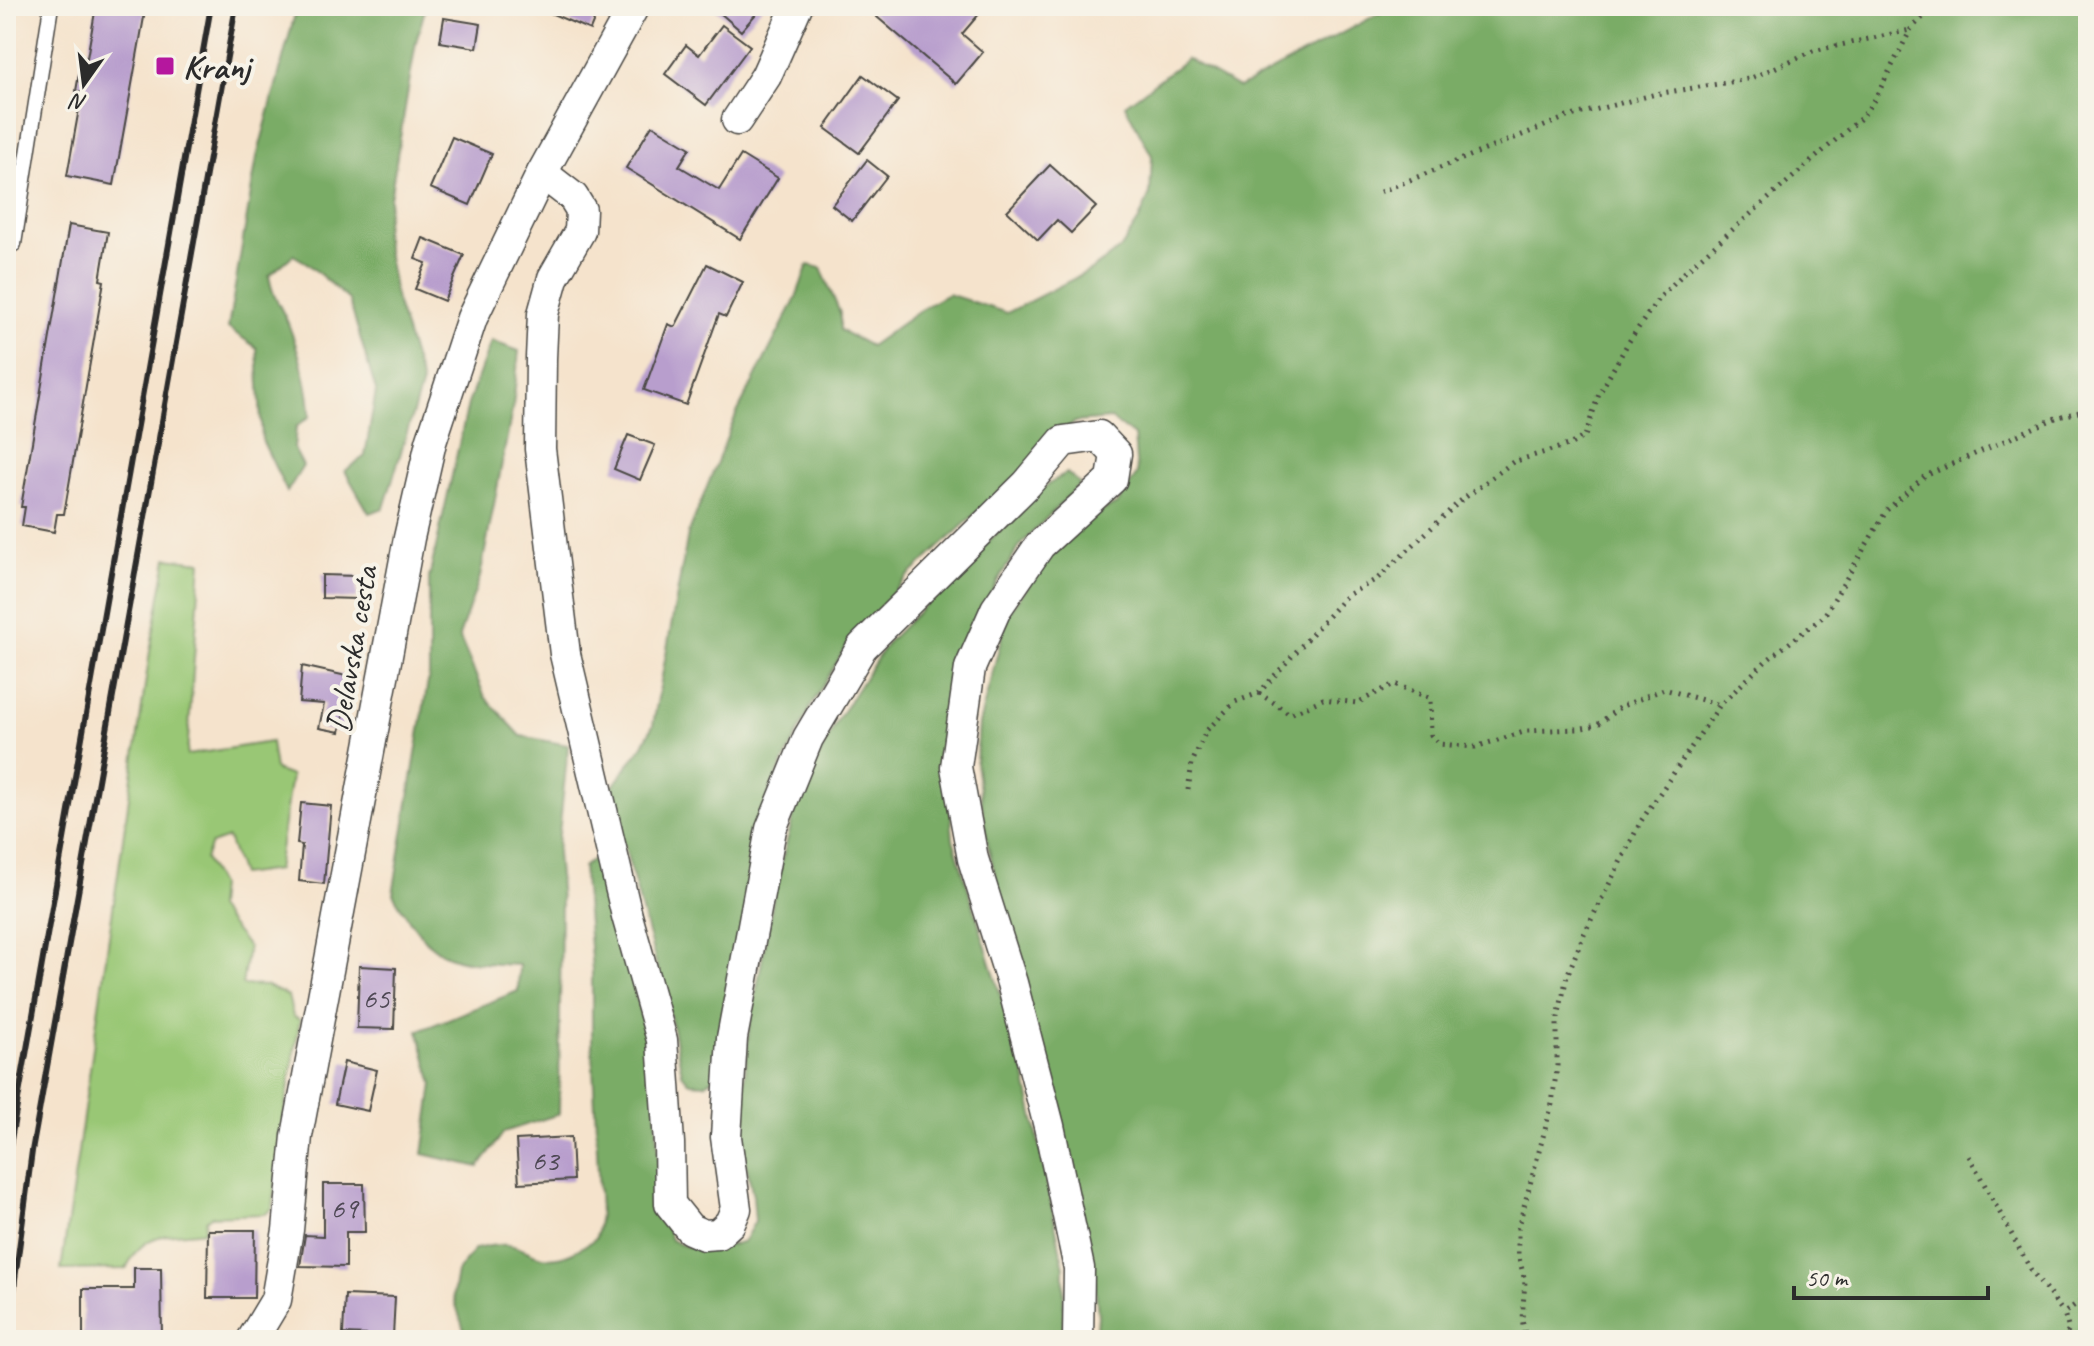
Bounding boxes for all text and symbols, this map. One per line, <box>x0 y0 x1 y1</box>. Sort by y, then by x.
north arrow <box>44 44 124 124</box>
place label: Kranj <box>183 45 254 88</box>
marker: Kranj <box>154 55 176 77</box>
text: N <box>66 86 89 118</box>
street label: Delavska cesta <box>316 560 388 735</box>
house number: 65 <box>363 979 391 1017</box>
house number: 63 <box>532 1141 561 1179</box>
house number: 69 <box>331 1189 360 1227</box>
scale bar <box>1794 1250 1988 1300</box>
text: 50 m <box>1806 1263 1849 1293</box>

